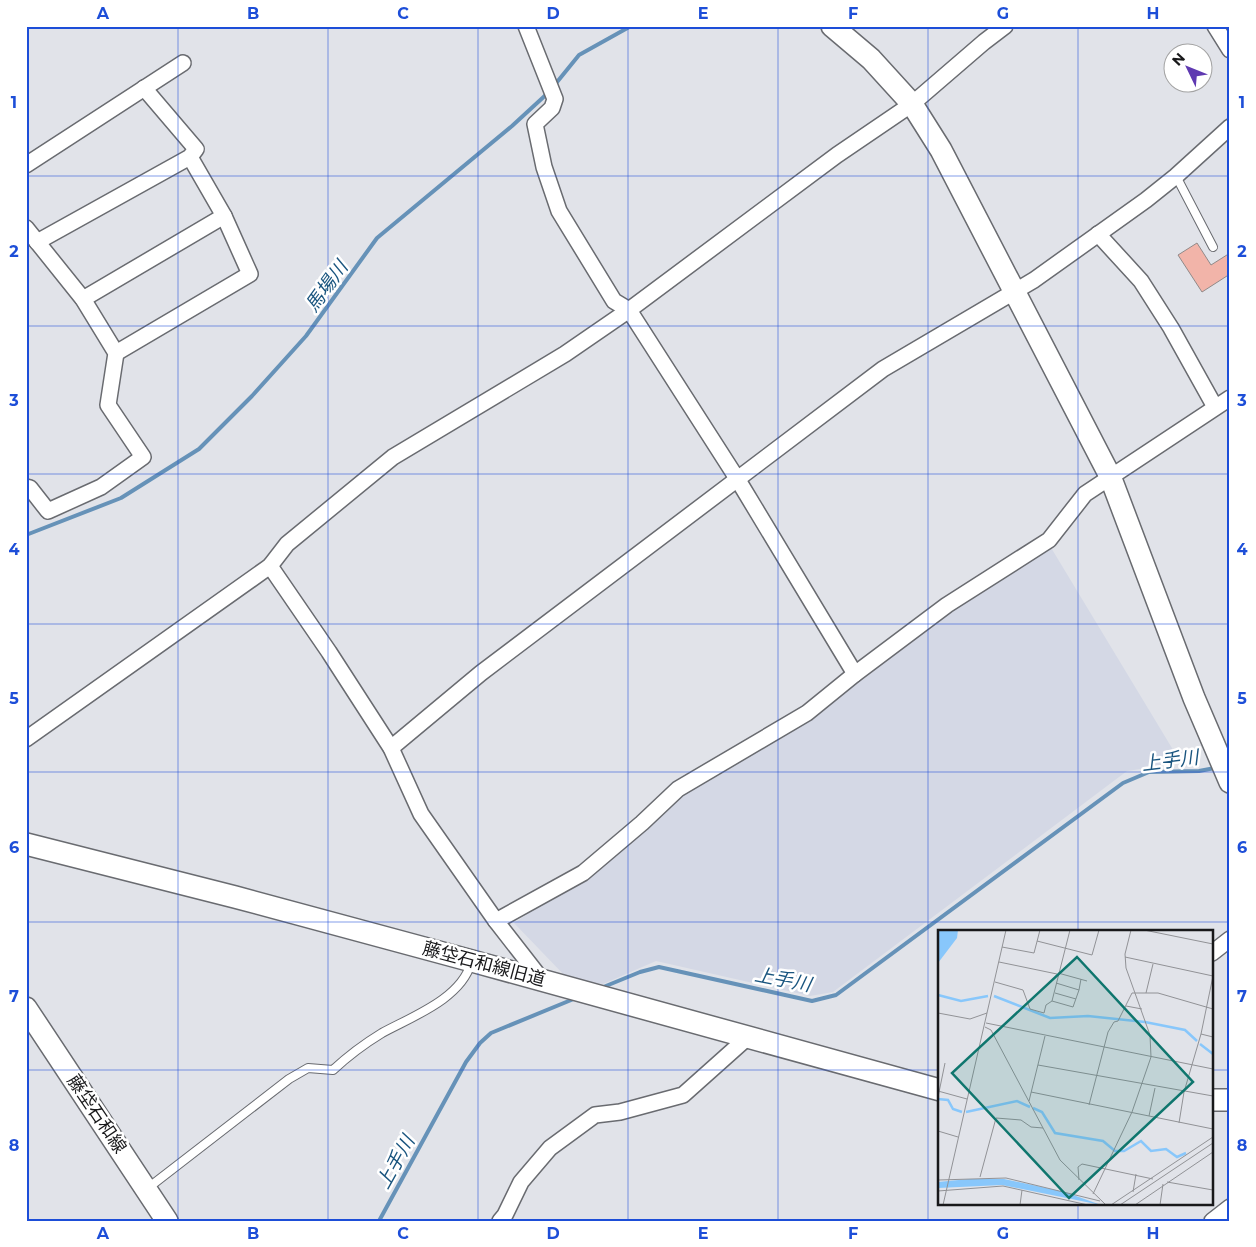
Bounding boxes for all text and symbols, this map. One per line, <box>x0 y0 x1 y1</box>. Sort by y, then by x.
text: A <box>96 4 110 23</box>
text: B <box>247 4 259 23</box>
text: C <box>397 4 409 23</box>
text: D <box>546 4 560 23</box>
text: E <box>698 4 708 23</box>
text: F <box>848 4 858 23</box>
text: G <box>997 4 1009 23</box>
text: H <box>1147 4 1159 23</box>
north arrow <box>1164 42 1214 92</box>
text: N <box>1168 49 1189 69</box>
text: 1 <box>11 93 17 112</box>
text: 1 <box>1239 93 1245 112</box>
text: 2 <box>9 242 19 261</box>
text: 2 <box>1237 242 1247 261</box>
water label: 馬場川 <box>300 255 354 316</box>
text: 3 <box>8 391 19 410</box>
text: 3 <box>1236 391 1247 410</box>
text: 4 <box>8 540 20 559</box>
text: 4 <box>1236 540 1248 559</box>
text: 5 <box>9 689 19 708</box>
text: 5 <box>1237 689 1247 708</box>
water label: 上手川 <box>1140 745 1202 775</box>
text: 6 <box>9 838 19 857</box>
text: 6 <box>1237 838 1247 857</box>
inset map <box>938 930 1214 1204</box>
street label: 藤垈石和線旧道 <box>420 937 548 991</box>
water label: 上手川 <box>753 963 815 997</box>
text: 7 <box>9 987 19 1006</box>
text: 7 <box>1237 987 1247 1006</box>
street label: 藤垈石和線 <box>63 1071 131 1157</box>
water label: 上手川 <box>372 1130 420 1193</box>
text: 8 <box>9 1136 19 1155</box>
text: 8 <box>1237 1136 1247 1155</box>
text: A <box>96 1224 110 1243</box>
text: B <box>247 1224 259 1243</box>
text: C <box>397 1224 409 1243</box>
text: D <box>546 1224 560 1243</box>
text: E <box>698 1224 708 1243</box>
text: F <box>848 1224 858 1243</box>
text: G <box>997 1224 1009 1243</box>
text: H <box>1147 1224 1159 1243</box>

